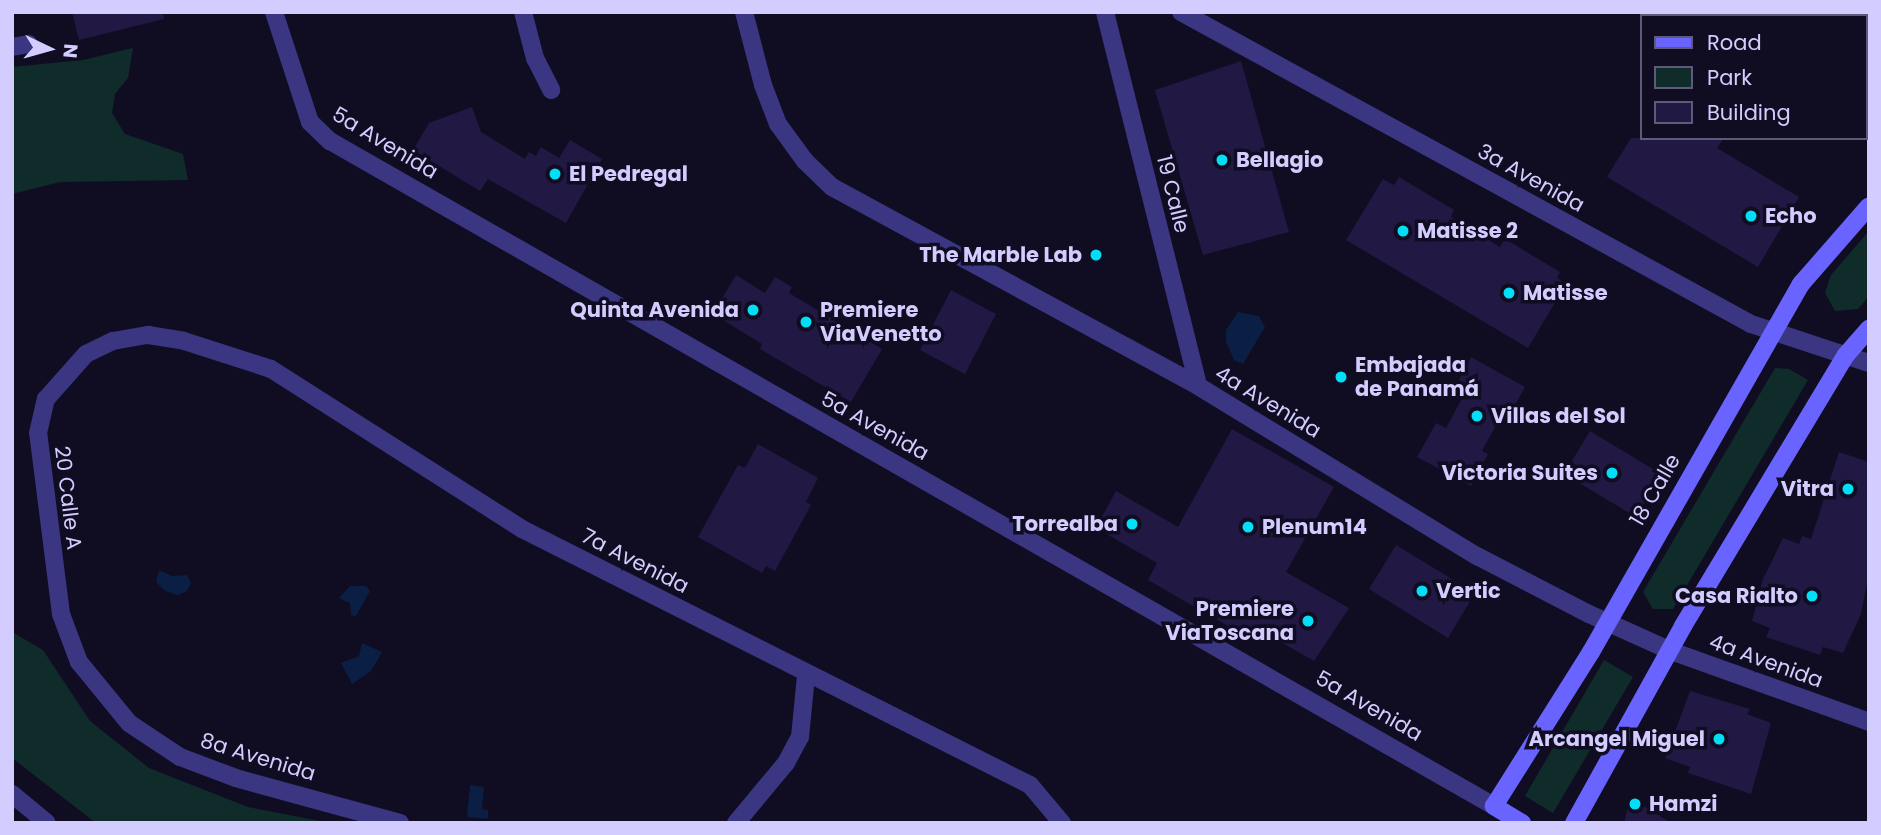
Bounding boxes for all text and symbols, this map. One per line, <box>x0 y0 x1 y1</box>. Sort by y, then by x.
north arrow <box>14 14 84 84</box>
legend <box>1640 14 1867 140</box>
text: Road <box>1707 28 1762 57</box>
text: N <box>56 43 84 59</box>
text: Park <box>1707 63 1752 92</box>
text: Building <box>1707 98 1791 127</box>
street label: 5a Avenida <box>328 102 442 184</box>
street label: 3a Avenida <box>1473 138 1589 218</box>
place label: Bellagio <box>1236 147 1323 173</box>
street label: 19 Calle <box>1151 152 1195 236</box>
marker: Bellagio <box>1214 152 1230 168</box>
place label: El Pedregal <box>569 161 688 187</box>
marker: El Pedregal <box>547 166 563 182</box>
place label: Echo <box>1765 203 1817 229</box>
marker: Echo <box>1743 208 1759 224</box>
place label: Matisse 2 <box>1417 218 1518 244</box>
marker: Matisse 2 <box>1395 223 1411 239</box>
place label: The Marble Lab <box>919 242 1082 268</box>
marker: The Marble Lab <box>1088 247 1104 263</box>
place label: Matisse <box>1523 280 1608 306</box>
marker: Matisse <box>1501 285 1517 301</box>
place label: Quinta Avenida <box>570 297 739 323</box>
place label: Premiere ViaVenetto <box>820 297 942 347</box>
marker: Quinta Avenida <box>745 302 761 318</box>
marker: Premiere ViaVenetto <box>798 314 814 330</box>
place label: Embajada de Panamá <box>1355 352 1479 402</box>
street label: 4a Avenida <box>1211 361 1325 443</box>
marker: Embajada de Panamá <box>1333 369 1349 385</box>
street label: 5a Avenida <box>817 386 933 466</box>
place label: Villas del Sol <box>1491 403 1626 429</box>
marker: Villas del Sol <box>1469 408 1485 424</box>
street label: 20 Calle A <box>49 445 87 551</box>
street label: 18 Calle <box>1624 449 1686 531</box>
place label: Victoria Suites <box>1442 460 1598 486</box>
marker: Victoria Suites <box>1604 465 1620 481</box>
place label: Vitra <box>1781 476 1834 502</box>
marker: Vitra <box>1840 481 1856 497</box>
place label: Torrealba <box>1012 511 1118 537</box>
place label: Plenum14 <box>1262 514 1367 540</box>
marker: Torrealba <box>1124 516 1140 532</box>
marker: Plenum14 <box>1240 519 1256 535</box>
street label: 7a Avenida <box>577 523 693 599</box>
place label: Vertic <box>1436 578 1501 604</box>
marker: Vertic <box>1414 583 1430 599</box>
place label: Casa Rialto <box>1675 583 1798 609</box>
marker: Casa Rialto <box>1804 588 1820 604</box>
place label: Premiere ViaToscana <box>1165 596 1294 646</box>
marker: Premiere ViaToscana <box>1300 613 1316 629</box>
street label: 4a Avenida <box>1706 629 1826 693</box>
street label: 5a Avenida <box>1311 665 1427 747</box>
place label: Arcangel Miguel <box>1529 726 1705 752</box>
street label: 8a Avenida <box>197 728 319 786</box>
marker: Arcangel Miguel <box>1711 731 1727 747</box>
place label: Hamzi <box>1649 791 1717 817</box>
marker: Hamzi <box>1627 796 1643 812</box>

